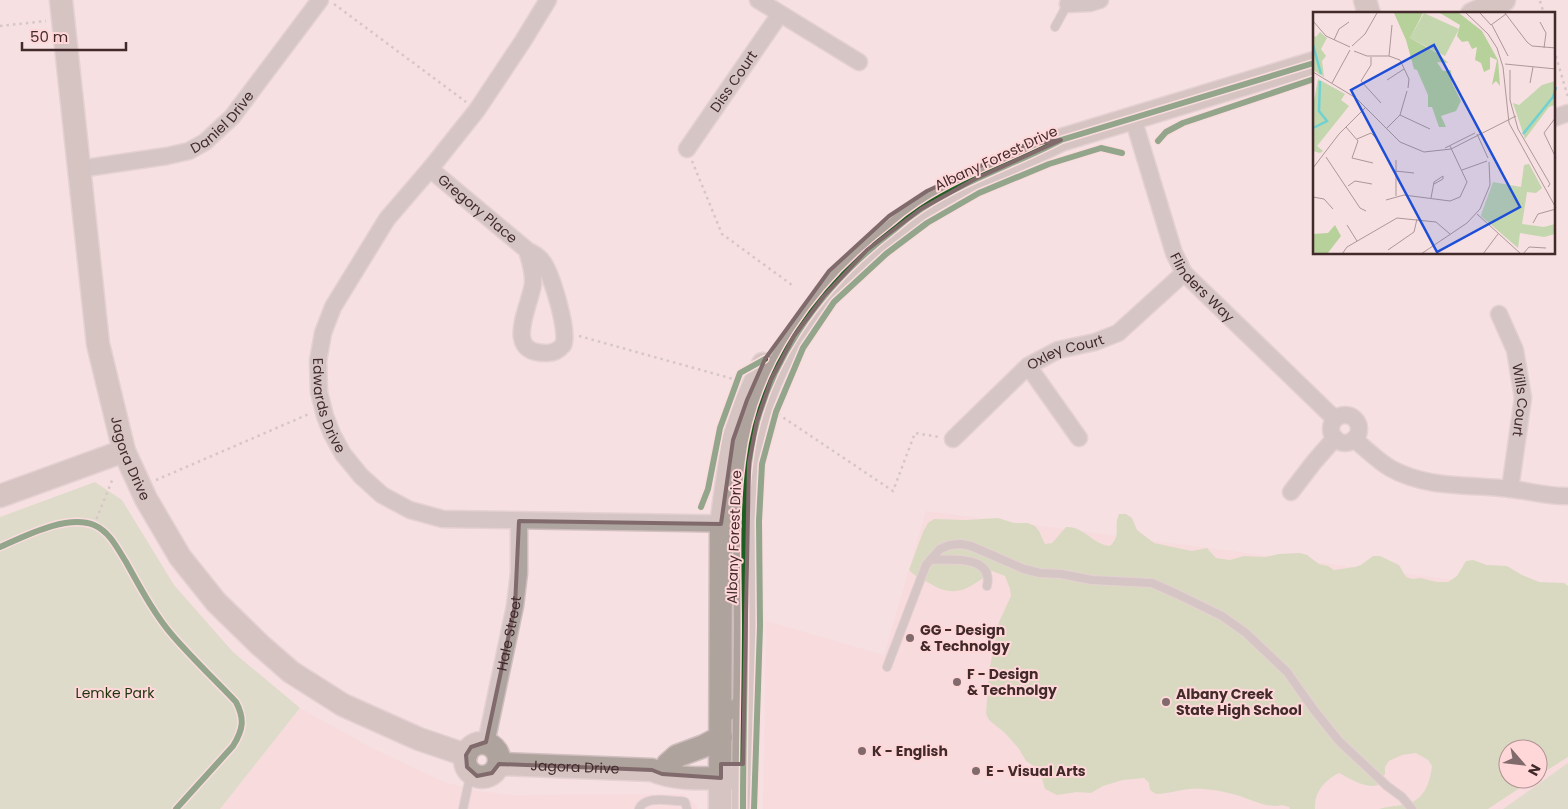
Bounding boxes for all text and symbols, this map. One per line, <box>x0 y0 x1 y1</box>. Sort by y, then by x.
inset map <box>1313 12 1556 255</box>
scale bar <box>22 20 126 52</box>
text: 50 m <box>30 26 68 47</box>
street label: Diss Court <box>705 47 762 116</box>
street label: Daniel Drive <box>187 86 259 158</box>
street label: Albany Forest Drive <box>931 121 1061 195</box>
street label: Gregory Place <box>433 170 522 248</box>
street label: Flinders Way <box>1165 249 1239 327</box>
street label: Oxley Court <box>1023 329 1107 375</box>
street label: Edwards Drive <box>308 358 351 457</box>
street label: Wills Court <box>1507 362 1533 438</box>
street label: Jagora Drive <box>106 414 155 504</box>
street label: Albany Forest Drive <box>722 470 746 604</box>
street label: Hale Street <box>492 595 526 673</box>
place label: GG - Design & Technolgy <box>920 620 1010 656</box>
marker: GG - Design & Technolgy <box>904 632 916 644</box>
place label: F - Design & Technolgy <box>967 664 1057 700</box>
marker: F - Design & Technolgy <box>951 676 963 688</box>
park label: Lemke Park <box>76 683 155 703</box>
place label: Albany Creek State High School <box>1176 684 1302 720</box>
marker: Albany Creek State High School <box>1160 696 1172 708</box>
north arrow <box>1498 739 1548 789</box>
place label: K - English <box>872 741 948 761</box>
marker: K - English <box>856 745 868 757</box>
street label: Jagora Drive <box>530 755 620 779</box>
place label: E - Visual Arts <box>986 761 1086 781</box>
text: N <box>1523 761 1546 779</box>
marker: E - Visual Arts <box>970 765 982 777</box>

